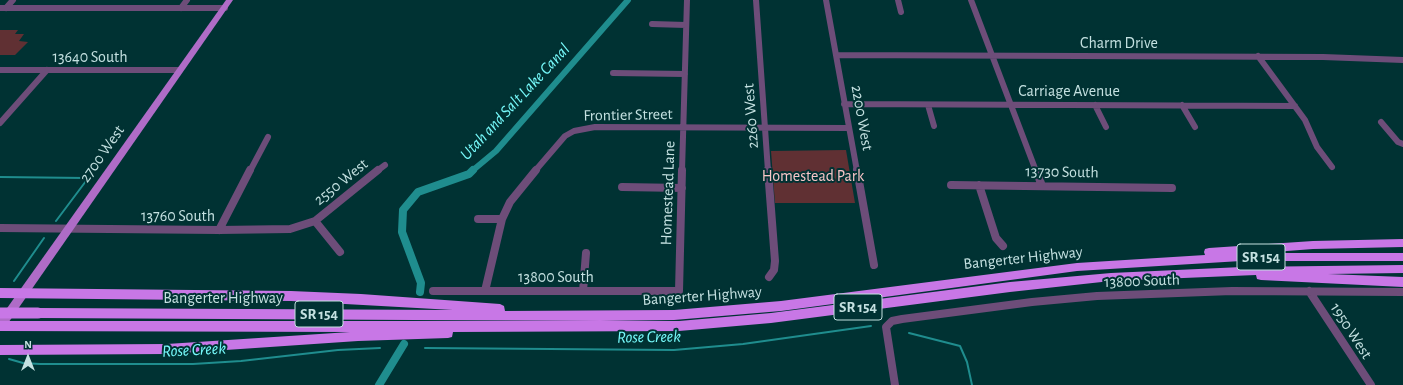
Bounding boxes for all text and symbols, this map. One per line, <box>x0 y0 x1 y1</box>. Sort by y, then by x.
street label: Charm Drive <box>1080 33 1158 53</box>
water label: Utah and Salt Lake Canal <box>456 39 574 165</box>
street label: 13640 South <box>52 47 128 67</box>
street label: Carriage Avenue <box>1018 81 1120 101</box>
street label: 2260 West <box>739 83 763 149</box>
street label: 2200 West <box>847 84 877 152</box>
street label: Frontier Street <box>583 105 673 125</box>
street label: 2700 West <box>75 122 129 186</box>
street label: Homestead Lane <box>657 140 679 246</box>
street label: 2550 West <box>310 154 372 210</box>
street label: 13730 South <box>1025 162 1099 182</box>
park label: Homestead Park <box>762 166 864 186</box>
street label: 13760 South <box>141 206 215 226</box>
street label: Bangerter Highway <box>963 242 1083 274</box>
road number: SR 154 <box>1237 244 1285 270</box>
street label: 13800 South <box>518 267 594 287</box>
street label: 13800 South <box>1104 270 1180 292</box>
street label: Bangerter Highway <box>642 282 762 310</box>
street label: Bangerter Highway <box>163 288 283 308</box>
road number: SR 154 <box>834 294 882 320</box>
street label: 1950 West <box>1326 299 1376 363</box>
road number: SR 154 <box>295 301 343 327</box>
water label: Rose Creek <box>617 326 681 348</box>
north arrow <box>8 337 48 377</box>
water label: Rose Creek <box>161 338 227 362</box>
text: N <box>24 339 32 350</box>

